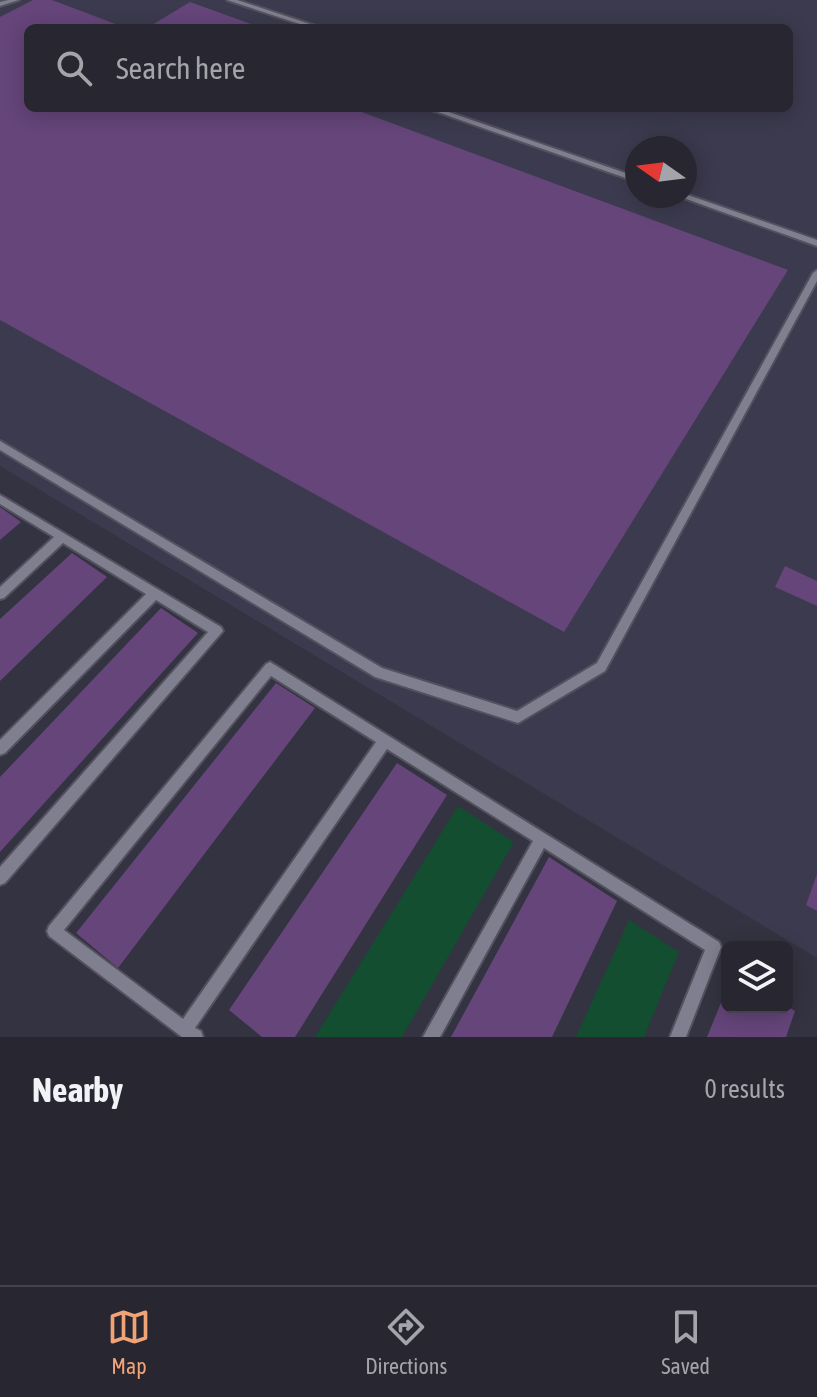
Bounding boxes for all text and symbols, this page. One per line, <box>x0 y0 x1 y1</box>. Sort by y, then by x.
search box <box>24 24 793 112</box>
icon: search <box>52 46 96 90</box>
text: Search here <box>116 51 245 85</box>
north arrow <box>625 136 697 208</box>
map controls <box>721 941 793 1013</box>
button: layers <box>721 941 793 1013</box>
text: Nearby <box>32 1070 123 1109</box>
text: 0 results <box>704 1074 785 1104</box>
tab: Map <box>107 1305 151 1379</box>
tab: Directions <box>365 1305 447 1379</box>
tab: Saved <box>661 1305 710 1379</box>

